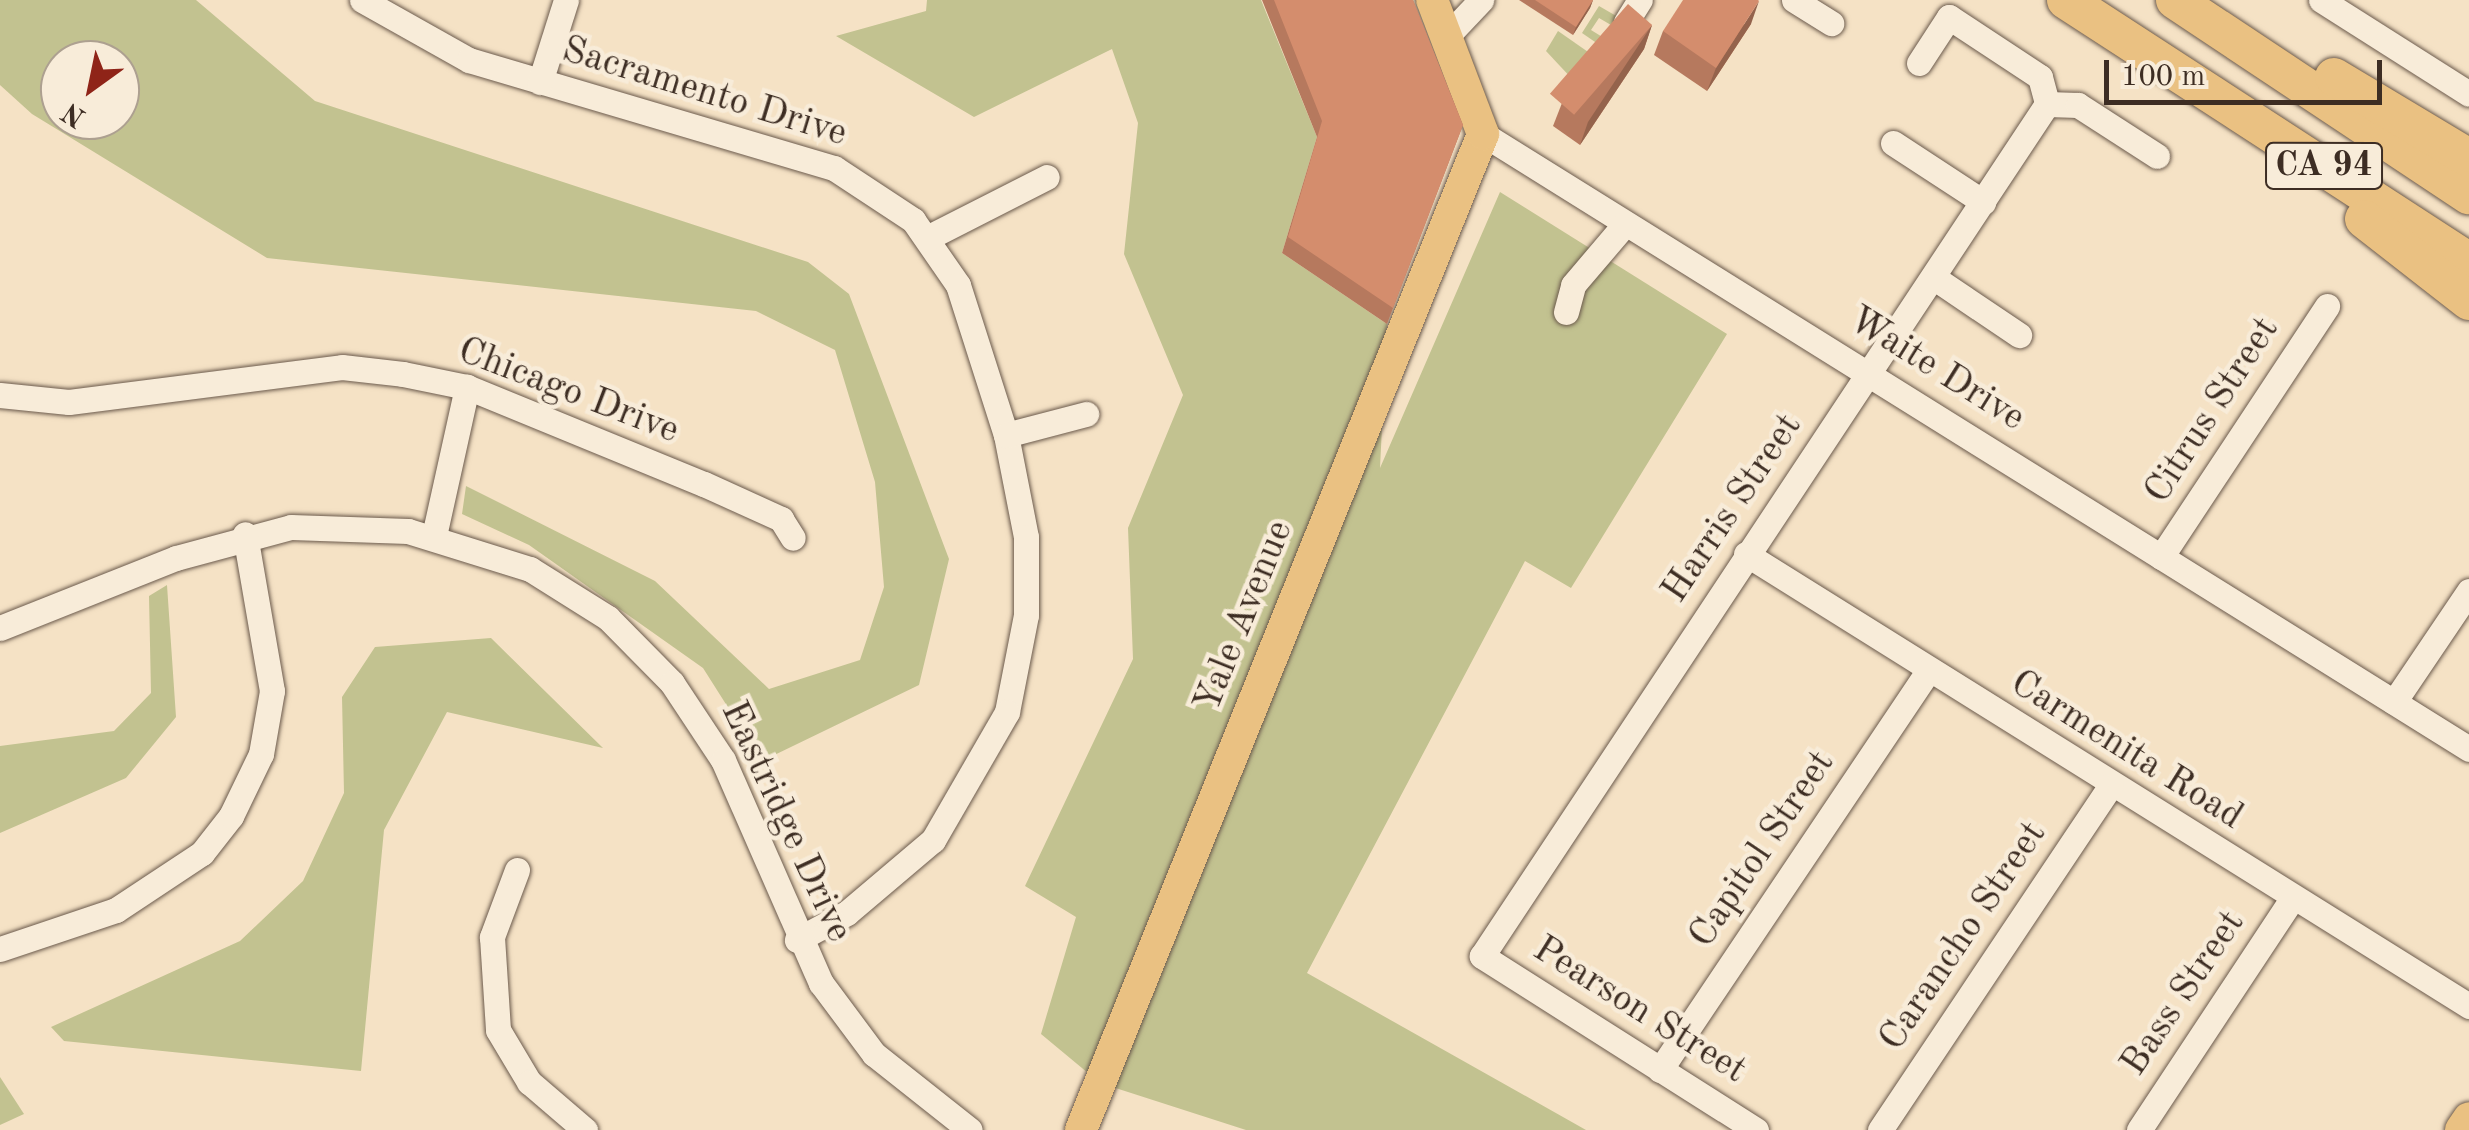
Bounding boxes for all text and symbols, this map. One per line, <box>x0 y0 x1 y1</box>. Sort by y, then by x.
street label: Sacramento Drive <box>556 28 852 158</box>
north arrow <box>40 40 140 140</box>
scale bar <box>2109 40 2386 102</box>
text: 100 m <box>2121 62 2205 92</box>
text: N <box>58 96 91 131</box>
road number: CA 94 <box>2264 136 2384 196</box>
street label: Waite Drive <box>1839 298 2033 442</box>
street label: Citrus Street <box>2136 309 2290 513</box>
street label: Chicago Drive <box>451 329 685 455</box>
street label: Harris Street <box>1653 406 1813 612</box>
street label: Yale Avenue <box>1186 514 1304 720</box>
street label: Carmenita Road <box>2001 661 2251 841</box>
street label: Eastridge Drive <box>709 694 861 950</box>
street label: Capitol Street <box>1680 743 1846 957</box>
street label: Carancho Street <box>1871 814 2057 1060</box>
street label: Bass Street <box>2112 903 2256 1085</box>
street label: Pearson Street <box>1524 927 1754 1095</box>

